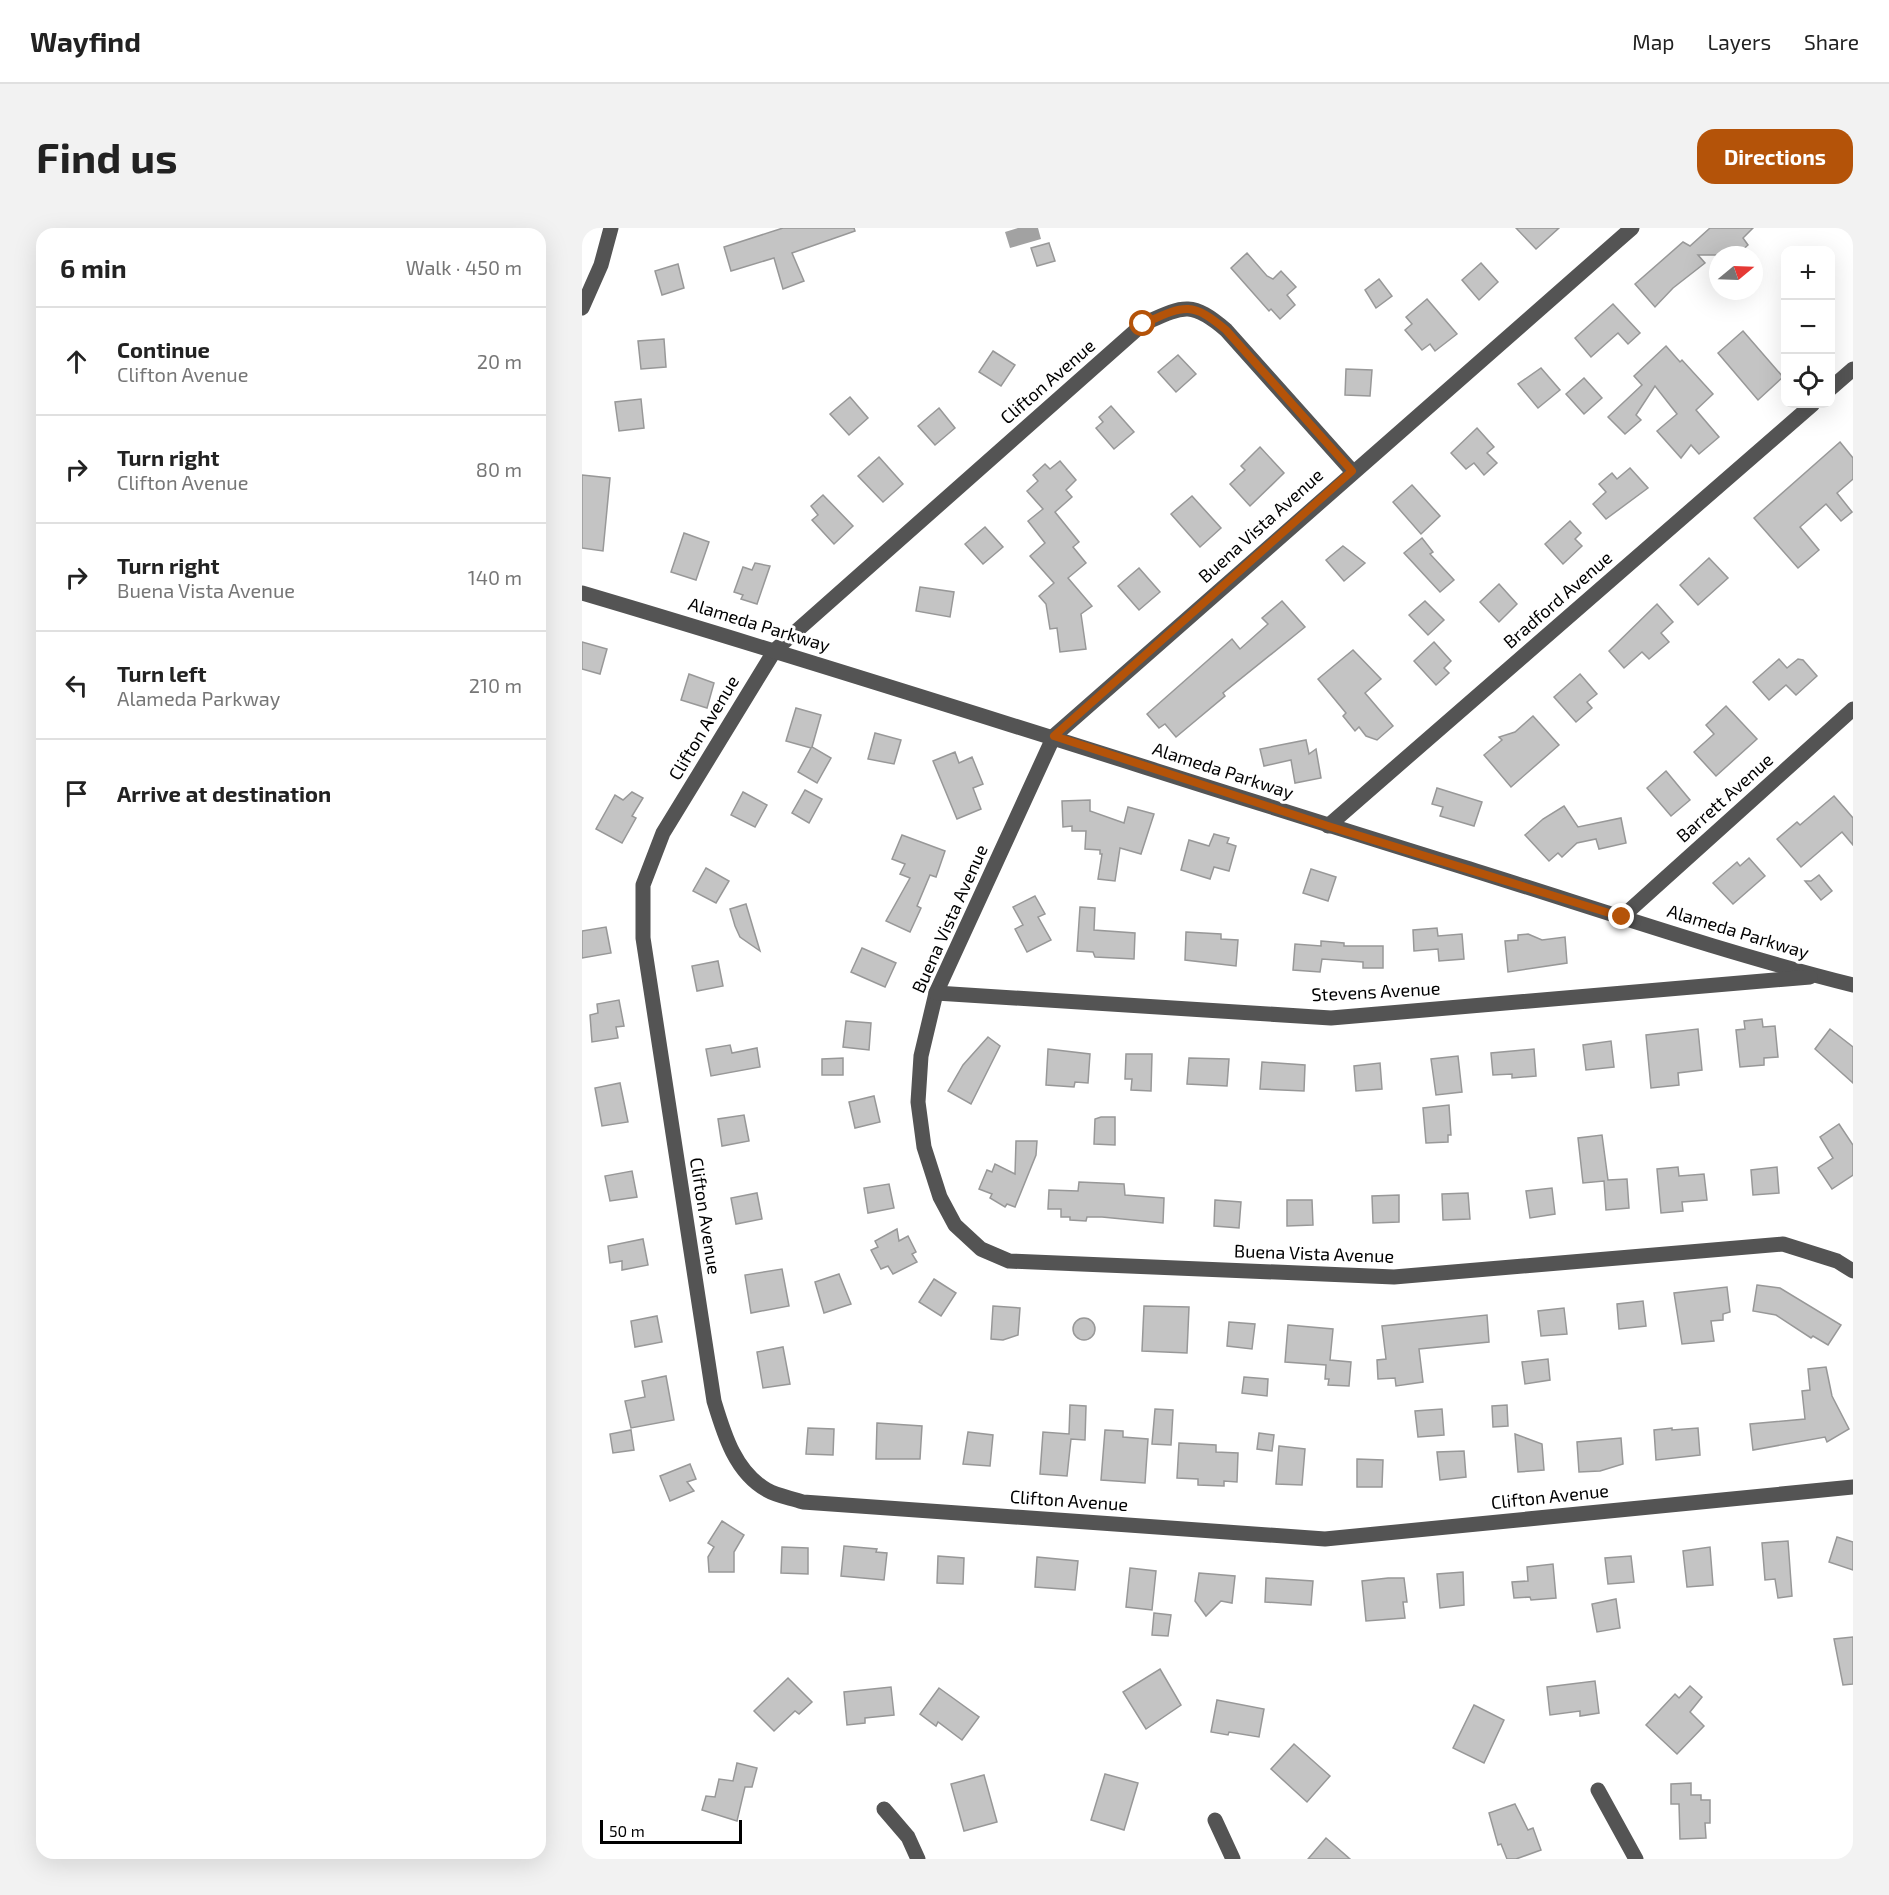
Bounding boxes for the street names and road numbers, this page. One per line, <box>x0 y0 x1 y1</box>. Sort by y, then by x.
street label: Clifton Avenue <box>995 334 1099 428</box>
street label: Buena Vista Avenue <box>1193 463 1327 587</box>
street label: Bradford Avenue <box>1499 546 1616 652</box>
street label: Alameda Parkway <box>686 592 833 656</box>
street label: Clifton Avenue <box>663 671 743 784</box>
street label: Alameda Parkway <box>1150 737 1297 803</box>
street label: Barrett Avenue <box>1671 748 1777 846</box>
street label: Buena Vista Avenue <box>906 841 992 996</box>
street label: Alameda Parkway <box>1665 899 1812 963</box>
street label: Stevens Avenue <box>1311 977 1441 1005</box>
street label: Clifton Avenue <box>686 1156 726 1276</box>
street label: Buena Vista Avenue <box>1234 1239 1394 1267</box>
street label: Clifton Avenue <box>1490 1479 1610 1513</box>
street label: Clifton Avenue <box>1009 1485 1129 1515</box>

